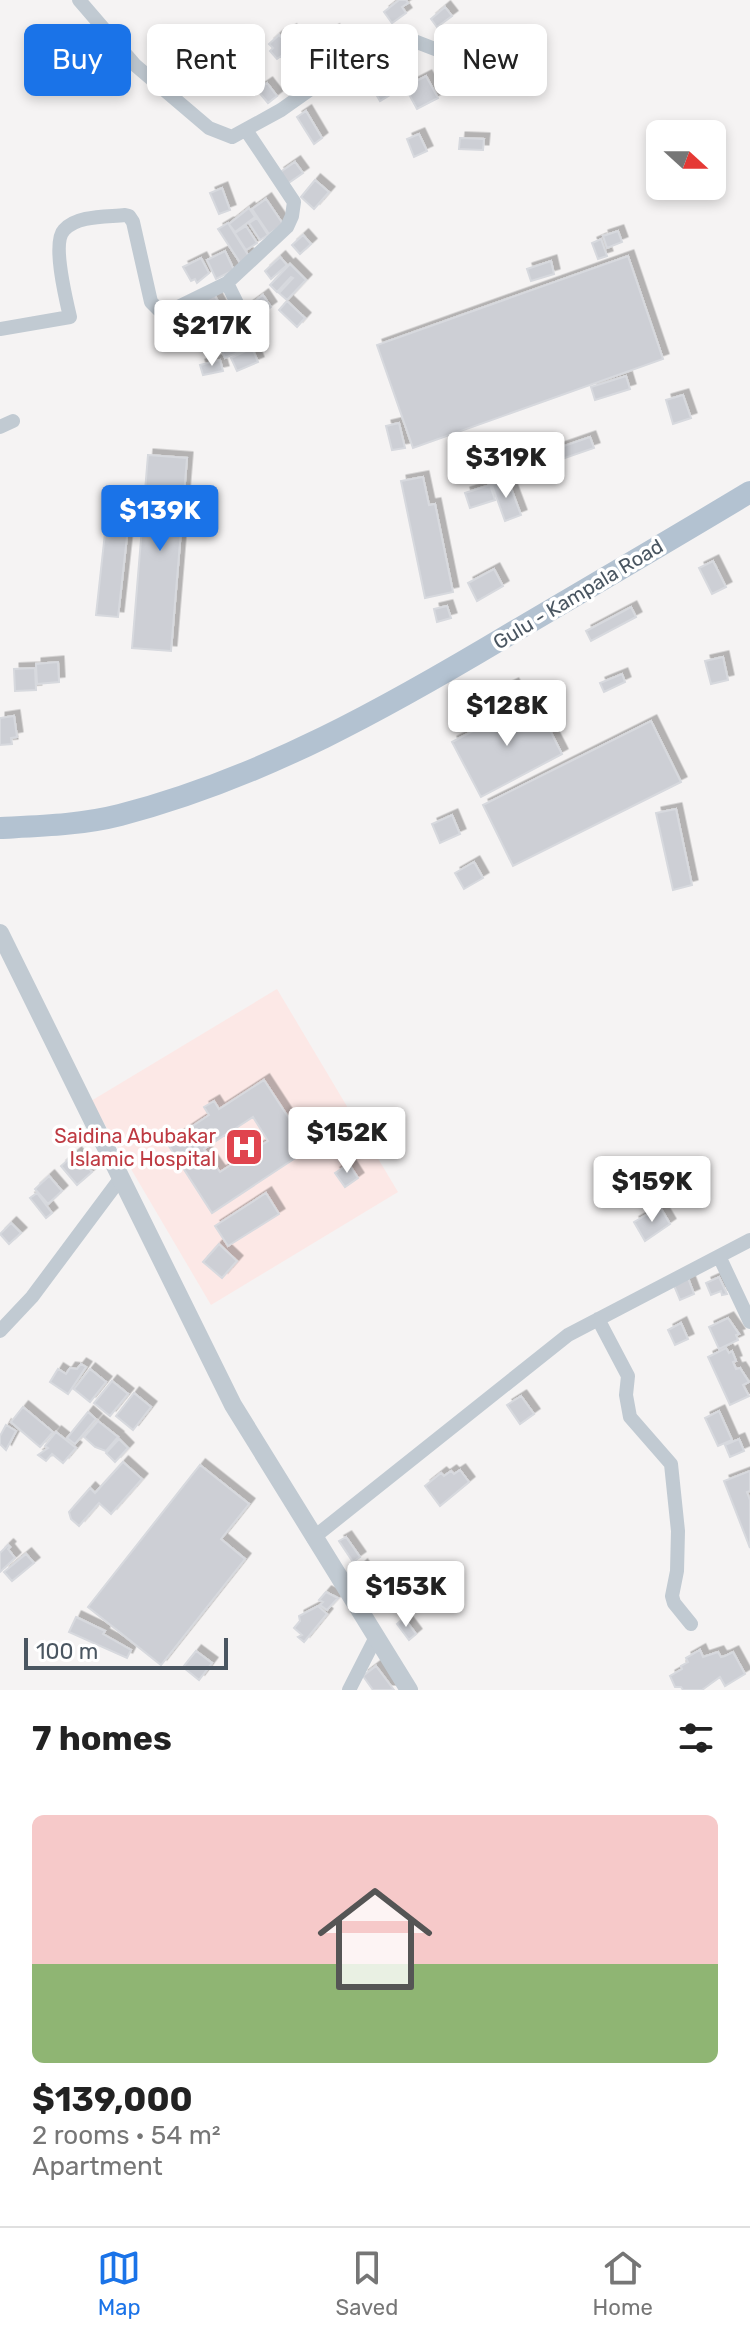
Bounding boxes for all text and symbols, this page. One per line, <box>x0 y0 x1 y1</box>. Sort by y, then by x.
chip: Buy <box>24 24 131 96</box>
chip: Rent <box>147 24 265 96</box>
chip: Filters <box>281 24 418 96</box>
chip: New <box>434 24 547 96</box>
north arrow <box>646 120 726 200</box>
map controls <box>646 120 726 200</box>
pin: $217K <box>156 300 268 368</box>
text: $217K <box>172 310 252 341</box>
pin: $319K <box>450 432 562 500</box>
text: $319K <box>466 442 546 473</box>
pin: $139K <box>104 485 216 553</box>
text: $139K <box>119 495 201 526</box>
street label: Gulu - Kampala Road <box>489 534 667 654</box>
pin: $128K <box>451 680 563 748</box>
text: $128K <box>466 690 548 721</box>
pin: $152K <box>291 1107 403 1175</box>
text: $152K <box>306 1117 388 1148</box>
place label: Saidina Abubakar Islamic Hospital <box>54 1124 216 1171</box>
hospital icon: Saidina Abubakar Islamic Hospital <box>223 1126 265 1168</box>
pin: $159K <box>596 1156 708 1224</box>
text: $159K <box>612 1166 693 1197</box>
pin: $153K <box>350 1561 462 1629</box>
text: $153K <box>365 1571 447 1602</box>
scale bar <box>24 1634 228 1670</box>
text: 100 m <box>36 1638 98 1665</box>
icon: filters <box>674 1716 718 1760</box>
text: 7 homes <box>32 1718 172 1759</box>
icon: home <box>303 1867 447 2011</box>
text: $139,000 <box>32 2079 193 2120</box>
text: 2 rooms · 54 m² <box>32 2120 221 2151</box>
text: Apartment <box>32 2151 163 2182</box>
tab: Map <box>97 2246 141 2321</box>
tab: Saved <box>335 2246 398 2321</box>
tab: Home <box>593 2246 653 2321</box>

